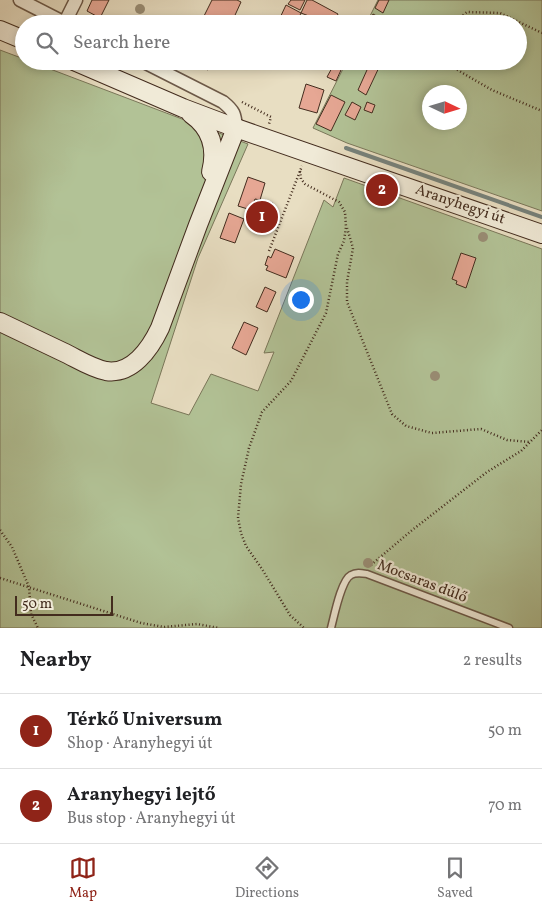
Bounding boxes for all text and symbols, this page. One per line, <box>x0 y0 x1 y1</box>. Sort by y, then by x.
search box <box>15 15 527 70</box>
icon: search <box>33 29 61 57</box>
text: Search here <box>73 30 170 56</box>
north arrow <box>422 85 467 130</box>
pin: 2 <box>366 171 398 209</box>
street label: Aranyhegyi út <box>412 180 508 230</box>
pin: 1 <box>246 198 278 236</box>
your location <box>288 287 314 313</box>
street label: Mocsaras dűlő <box>374 555 470 609</box>
scale bar <box>15 593 112 616</box>
text: 50 m <box>22 595 52 614</box>
text: Nearby <box>20 646 91 675</box>
text: 2 results <box>463 650 522 672</box>
text: Térkő Universum <box>67 707 222 733</box>
text: 1 <box>33 720 39 742</box>
text: 50 m <box>488 720 522 742</box>
text: Shop · Aranyhegyi út <box>67 733 213 755</box>
text: Aranyhegyi lejtő <box>67 782 216 808</box>
text: 2 <box>32 795 40 817</box>
text: 70 m <box>488 795 522 817</box>
text: Bus stop · Aranyhegyi út <box>67 808 236 830</box>
tab: Map <box>69 854 97 903</box>
tab: Directions <box>235 854 299 903</box>
tab: Saved <box>437 854 473 903</box>

